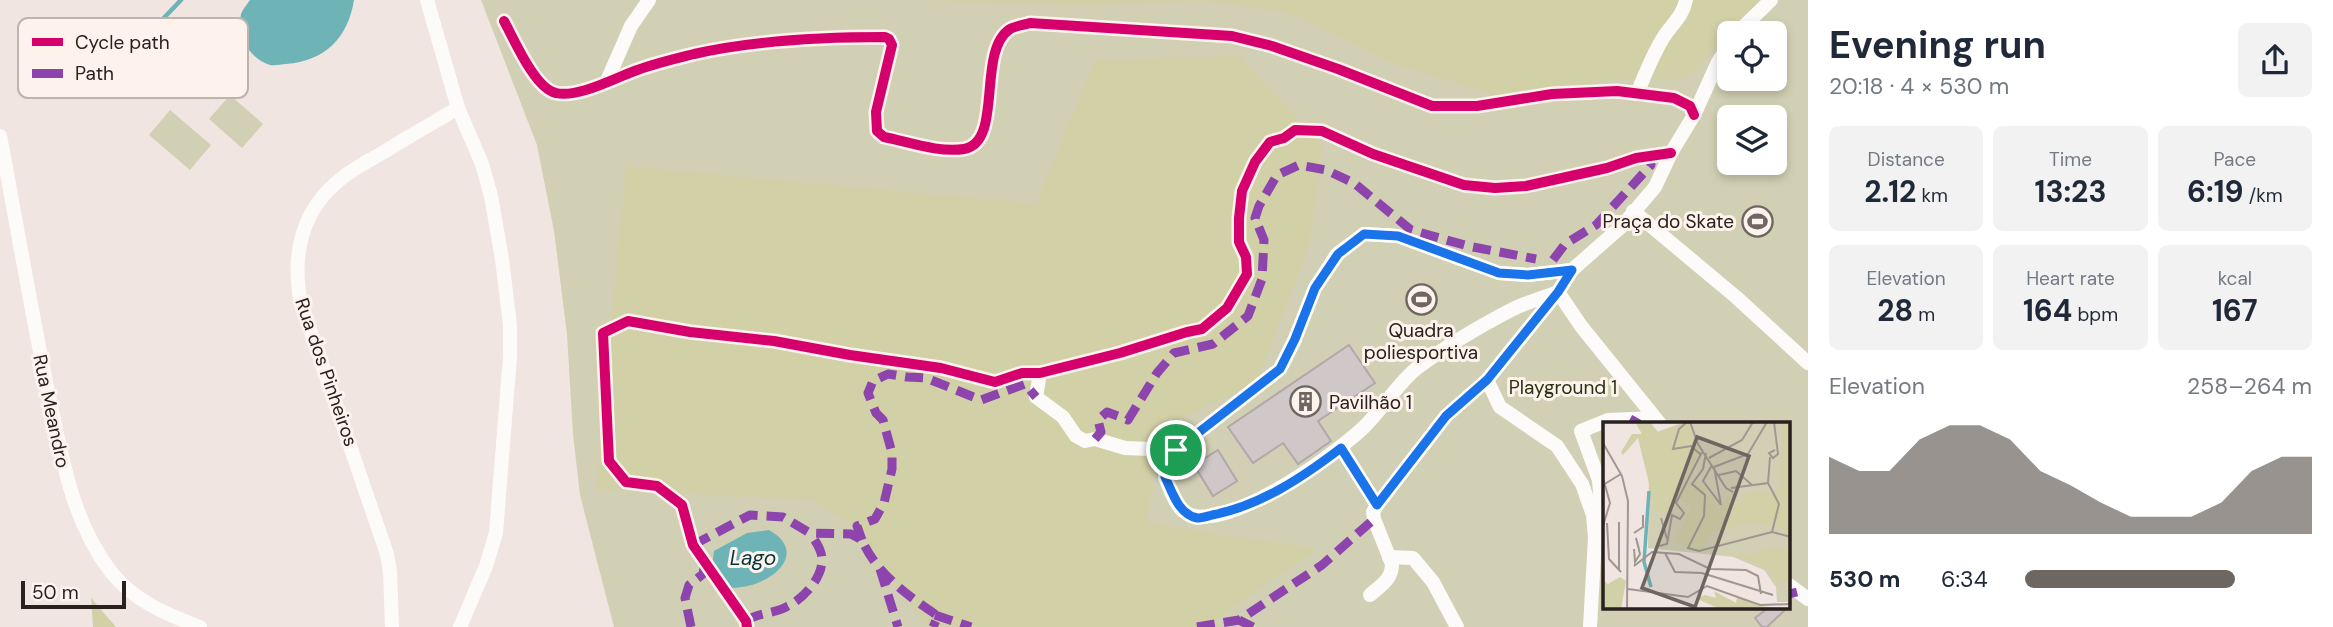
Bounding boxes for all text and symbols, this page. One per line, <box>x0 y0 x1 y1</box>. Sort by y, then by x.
legend <box>18 18 248 98</box>
text: Evening run <box>1829 20 2046 70</box>
map controls <box>1717 21 1787 175</box>
button: locate <box>1717 21 1787 91</box>
button: share <box>2238 23 2312 97</box>
text: Cycle path <box>75 30 170 55</box>
text: Path <box>75 61 114 86</box>
text: 20:18 · 4 × 530 m <box>1829 71 2009 101</box>
button: layers <box>1717 105 1787 175</box>
text: Distance <box>1868 147 1945 172</box>
text: Time <box>2049 147 2092 172</box>
text: Pace <box>2214 147 2256 172</box>
text: 2.12 <box>1864 172 1916 211</box>
text: 13:23 <box>2034 172 2107 211</box>
text: 6:19 <box>2187 172 2244 211</box>
text: km <box>1916 183 1948 208</box>
text: /km <box>2244 183 2283 208</box>
sports icon: Praça do Skate <box>1740 204 1774 238</box>
place label: Praça do Skate <box>1603 209 1734 234</box>
text: Elevation <box>1867 266 1946 291</box>
text: Heart rate <box>2026 266 2115 291</box>
text: kcal <box>2218 266 2252 291</box>
sports icon: Quadra poliesportiva <box>1404 282 1438 316</box>
text: 28 <box>1877 291 1913 330</box>
text: 164 <box>2023 291 2072 330</box>
text: 167 <box>2212 291 2258 330</box>
street label: Rua dos Pinheiros <box>289 295 364 450</box>
text: m <box>1913 302 1935 327</box>
text: bpm <box>2072 302 2118 327</box>
place label: Quadra poliesportiva <box>1364 318 1478 365</box>
street label: Rua Meandro <box>27 352 76 470</box>
text: Elevation <box>1829 371 1925 401</box>
text: 258–264 m <box>2187 371 2312 401</box>
park label: Playground 1 <box>1509 375 1617 400</box>
building icon: Pavilhão 1 <box>1289 385 1323 419</box>
place label: Pavilhão 1 <box>1329 390 1412 415</box>
pin <box>1146 420 1206 480</box>
inset map <box>1603 422 1790 610</box>
icon: arrive <box>1157 431 1195 469</box>
water label: Lago <box>730 544 776 572</box>
text: 530 m <box>1829 564 1900 594</box>
text: 6:34 <box>1941 564 1988 594</box>
scale bar <box>21 578 126 610</box>
text: 50 m <box>32 580 79 605</box>

